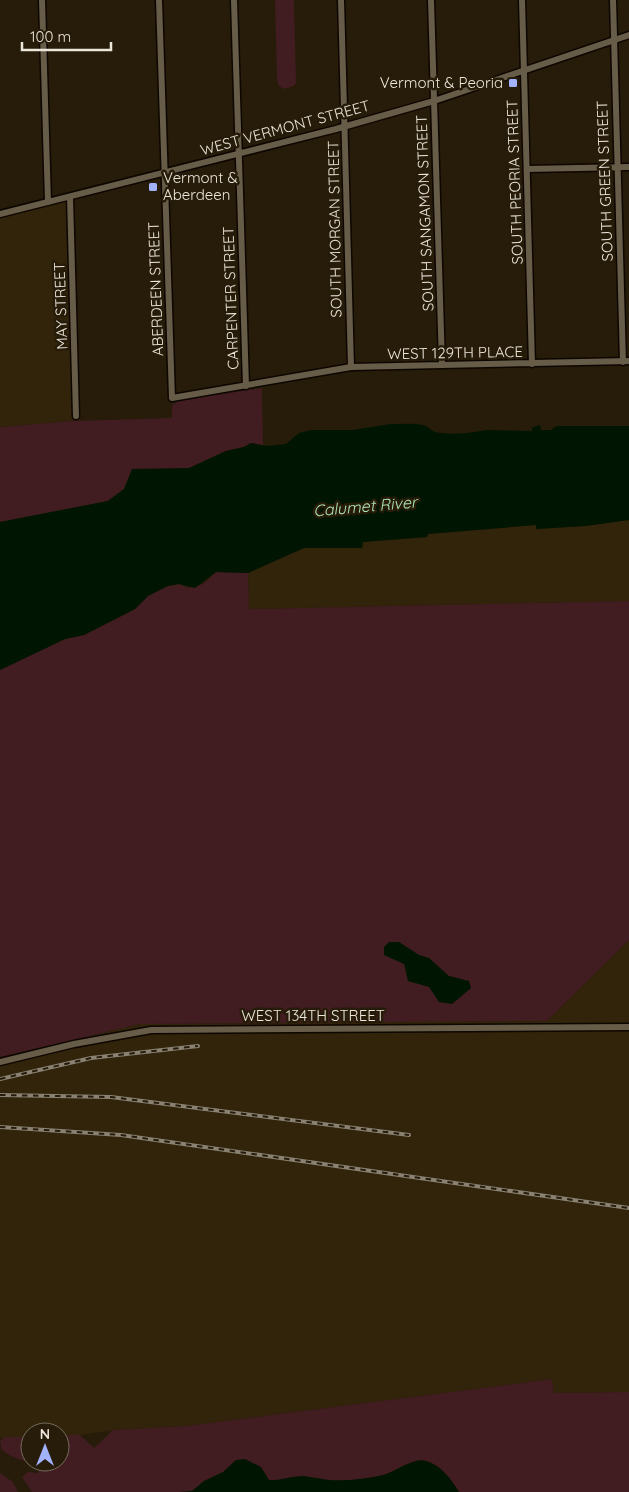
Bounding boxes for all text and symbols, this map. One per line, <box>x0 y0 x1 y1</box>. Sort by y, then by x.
scale bar <box>22 20 111 52</box>
text: 100 m <box>30 27 71 46</box>
place label: Vermont & Peoria <box>380 73 503 92</box>
marker: Vermont & Peoria <box>507 77 519 89</box>
street label: WEST VERMONT STREET <box>198 96 372 159</box>
street label: SOUTH PEORIA STREET <box>502 99 527 265</box>
street label: SOUTH GREEN STREET <box>592 100 617 262</box>
street label: SOUTH SANGAMON STREET <box>412 115 437 311</box>
street label: SOUTH MORGAN STREET <box>323 140 346 318</box>
place label: Vermont & Aberdeen <box>163 168 238 204</box>
marker: Vermont & Aberdeen <box>147 181 159 193</box>
street label: ABERDEEN STREET <box>144 221 167 357</box>
street label: CARPENTER STREET <box>219 226 242 370</box>
street label: MAY STREET <box>49 262 72 350</box>
street label: WEST 129TH PLACE <box>387 342 523 363</box>
water label: Calumet River <box>312 491 419 520</box>
street label: WEST 134TH STREET <box>241 1006 385 1025</box>
north arrow <box>20 1422 70 1472</box>
text: N <box>40 1425 50 1443</box>

